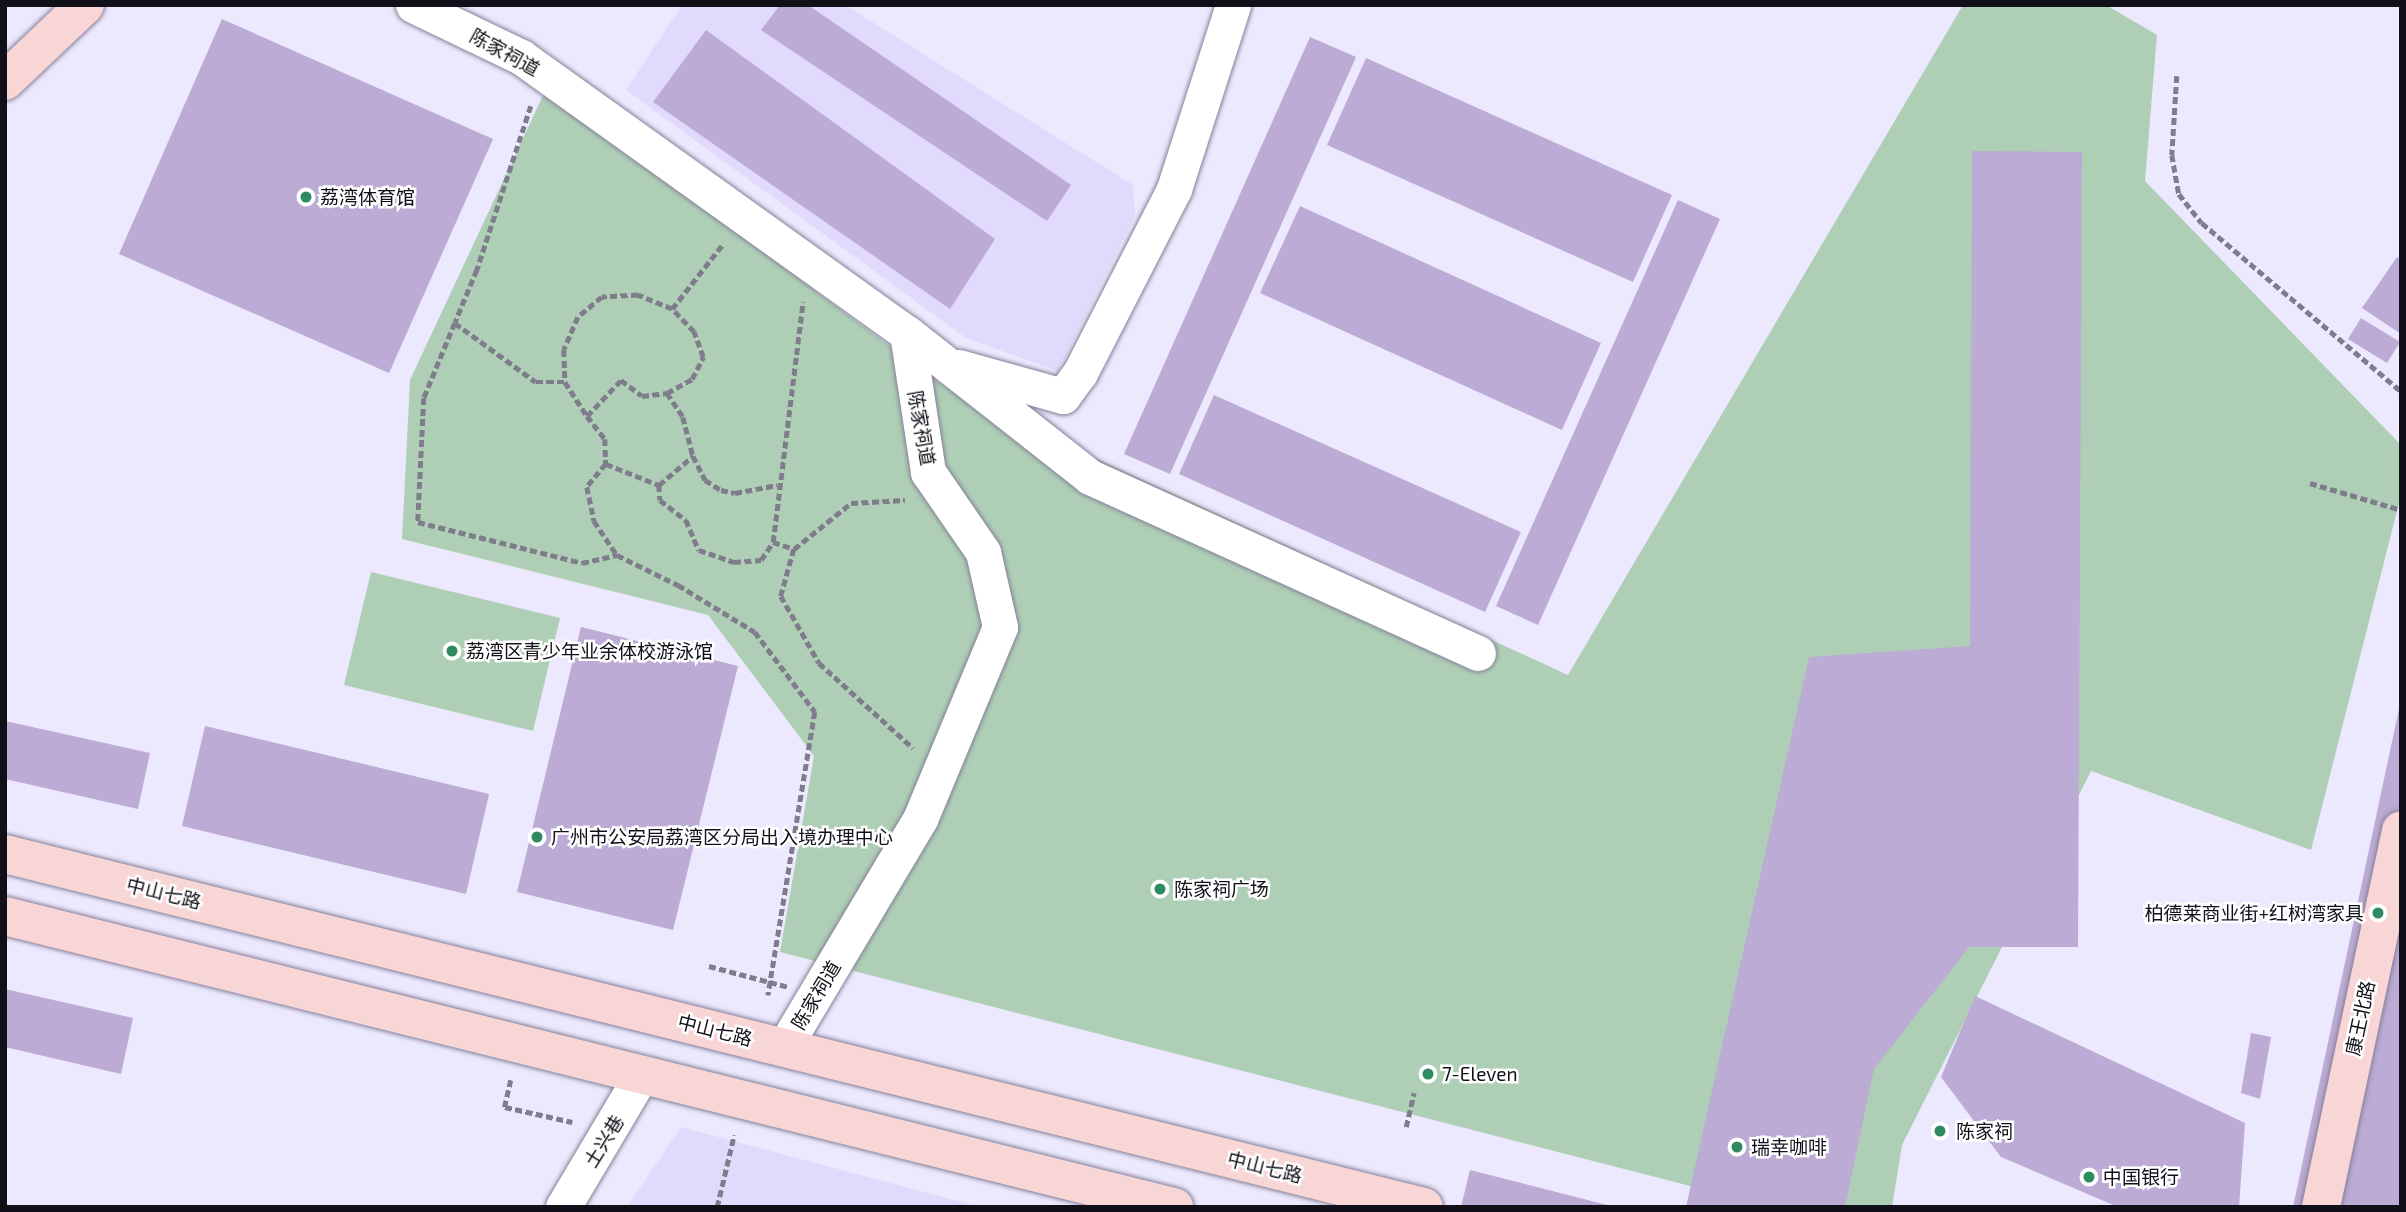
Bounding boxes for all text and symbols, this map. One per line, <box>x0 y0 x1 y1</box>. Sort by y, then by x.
street label: 陈家祠道 <box>466 24 544 80</box>
place label: 荔湾体育馆 <box>320 186 415 208</box>
marker: 荔湾体育馆 <box>298 189 314 205</box>
street label: 陈家祠道 <box>904 389 940 467</box>
place label: 荔湾区青少年业余体校游泳馆 <box>466 640 713 662</box>
marker: 荔湾区青少年业余体校游泳馆 <box>444 643 460 659</box>
place label: 广州市公安局荔湾区分局出入境办理中心 <box>551 826 893 848</box>
marker: 广州市公安局荔湾区分局出入境办理中心 <box>529 829 545 845</box>
street label: 中山七路 <box>124 873 204 913</box>
place label: 陈家祠广场 <box>1174 878 1269 900</box>
marker: 陈家祠广场 <box>1152 881 1168 897</box>
place label: 柏德莱商业街+红树湾家具 <box>2145 902 2364 924</box>
marker: 柏德莱商业街+红树湾家具 <box>2370 905 2386 921</box>
street label: 陈家祠道 <box>787 957 845 1033</box>
street label: 康王北路 <box>2341 978 2379 1058</box>
street label: 中山七路 <box>675 1010 755 1050</box>
place label: 7-Eleven <box>1442 1063 1517 1085</box>
marker: 7-Eleven <box>1420 1066 1436 1082</box>
street label: 土兴巷 <box>579 1111 629 1171</box>
place label: 陈家祠 <box>1956 1120 2013 1142</box>
marker: 陈家祠 <box>1930 1121 1950 1141</box>
place label: 瑞幸咖啡 <box>1751 1136 1827 1158</box>
marker: 瑞幸咖啡 <box>1729 1139 1745 1155</box>
street label: 中山七路 <box>1225 1147 1305 1187</box>
place label: 中国银行 <box>2103 1166 2179 1188</box>
marker: 中国银行 <box>2081 1169 2097 1185</box>

